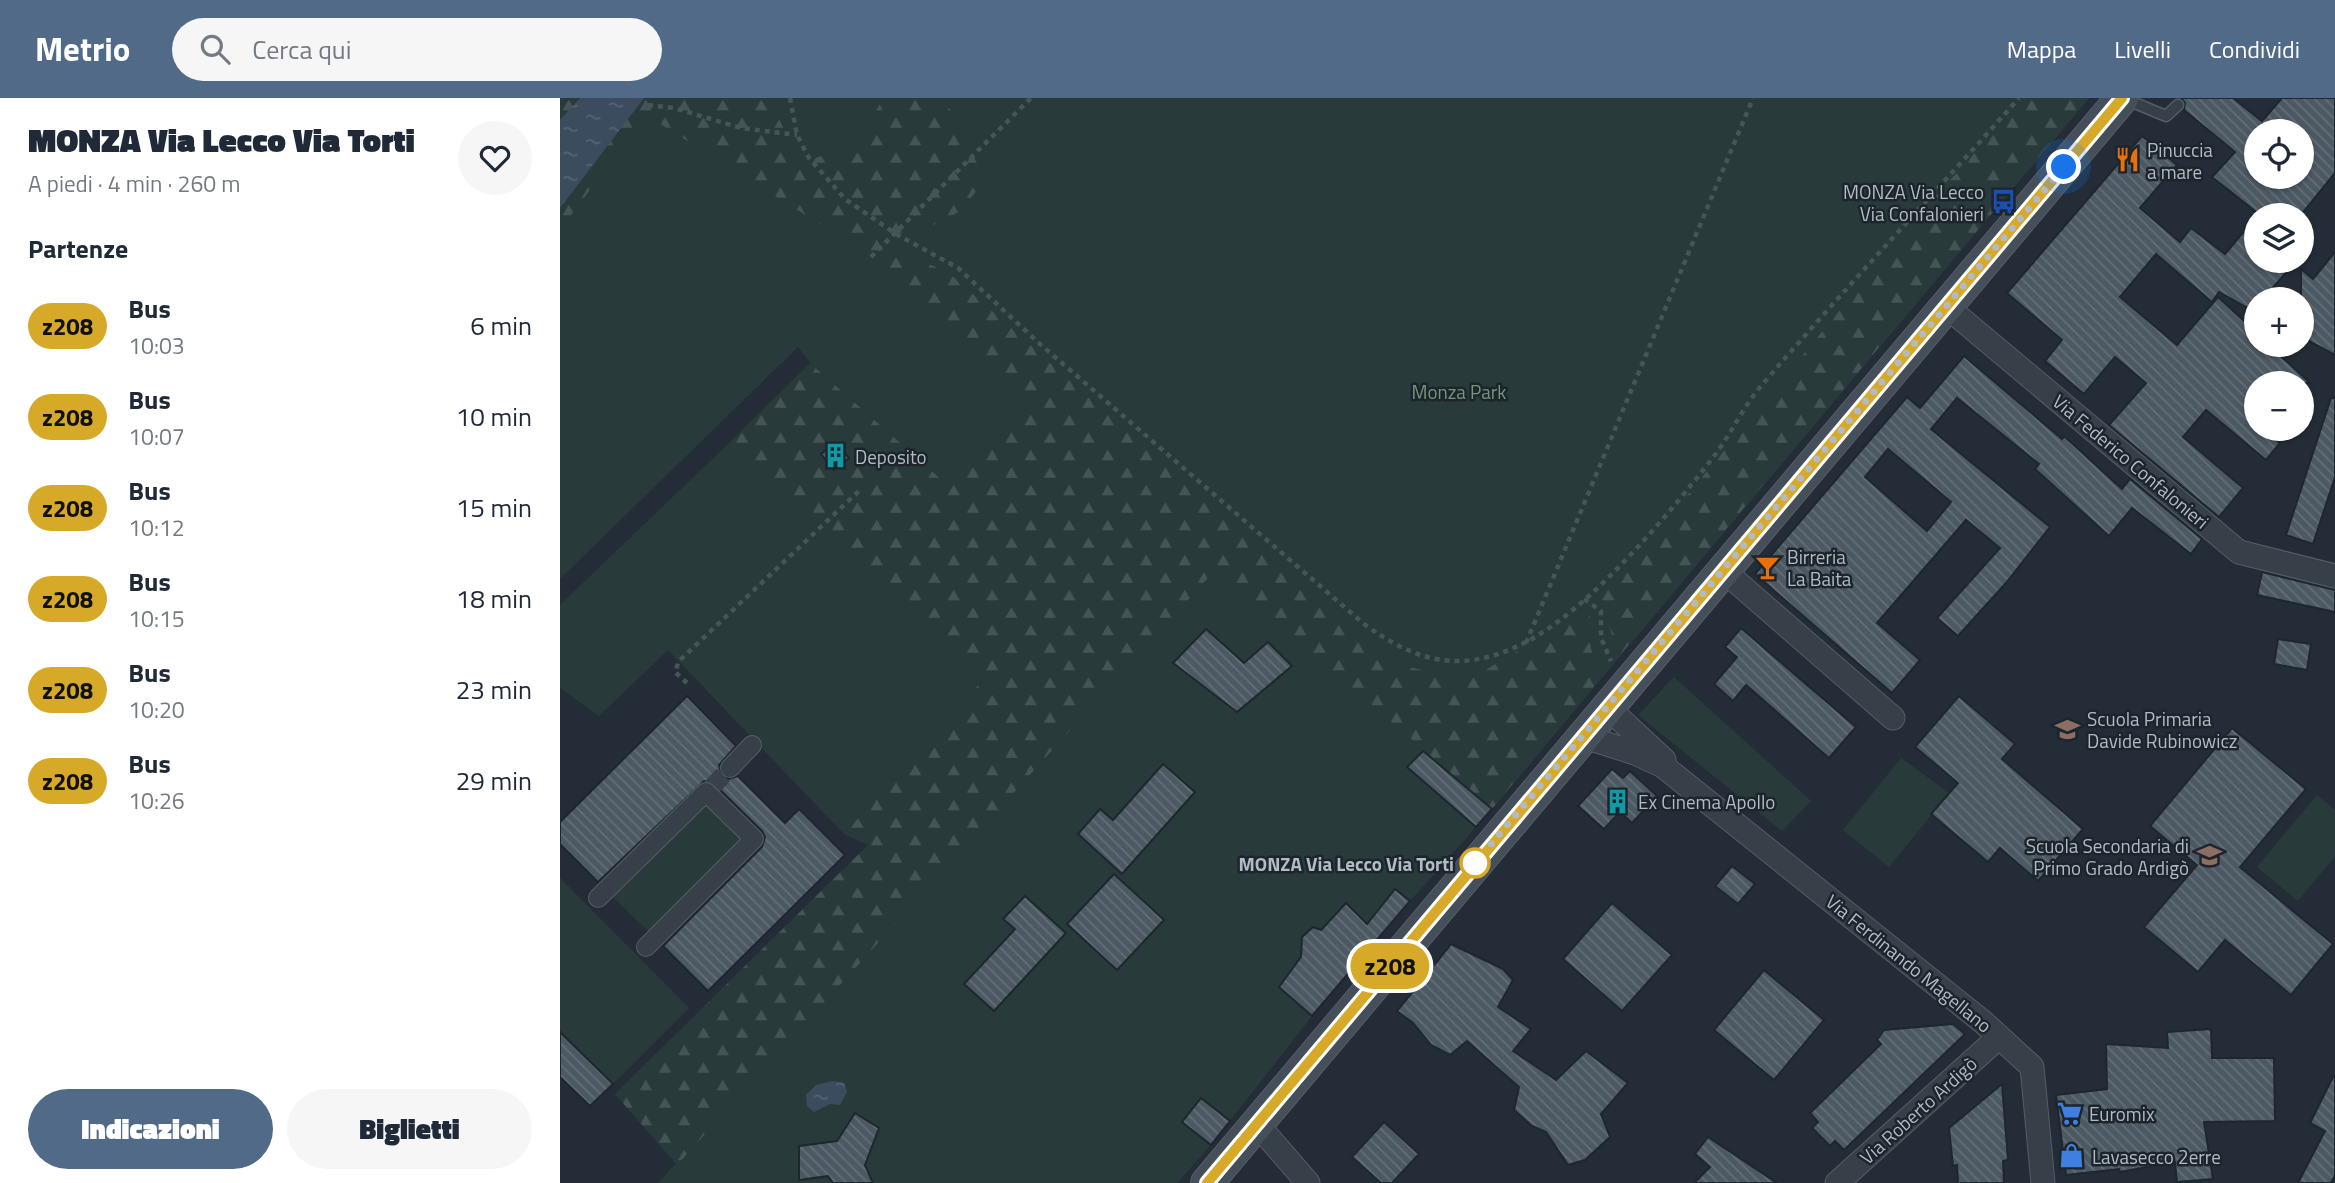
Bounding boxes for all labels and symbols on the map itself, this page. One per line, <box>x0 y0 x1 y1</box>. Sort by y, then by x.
place label: Pinuccia a mare <box>2147 135 2213 186</box>
restaurant icon: Pinuccia a mare <box>2113 146 2141 174</box>
your location <box>2046 149 2081 184</box>
place label: MONZA Via Lecco Via Confalonieri <box>1843 177 1984 228</box>
bus stop icon: MONZA Via Lecco Via Confalonieri <box>1990 188 2018 216</box>
park label: Monza Park <box>1412 377 1506 406</box>
street label: Via Federico Confalonieri <box>2047 387 2215 535</box>
building icon: Deposito <box>821 442 849 470</box>
place label: Deposito <box>855 442 927 471</box>
place label: Birreria La Baita <box>1787 542 1852 593</box>
bar icon: Birreria La Baita <box>1753 553 1781 581</box>
place label: Scuola Primaria Davide Rubinowicz <box>2087 704 2237 755</box>
school or university icon: Scuola Primaria Davide Rubinowicz <box>2053 715 2081 743</box>
building icon: Ex Cinema Apollo <box>1604 787 1632 815</box>
place label: Ex Cinema Apollo <box>1638 787 1775 816</box>
place label: Scuola Secondaria di Primo Grado Ardigò <box>2026 831 2189 882</box>
school or university icon: Scuola Secondaria di Primo Grado Ardigò <box>2195 842 2223 870</box>
marker: MONZA Via Lecco Via Torti <box>1460 848 1490 878</box>
place label: MONZA Via Lecco Via Torti <box>1239 849 1454 878</box>
street label: Via Ferdinando Magellano <box>1820 887 1998 1039</box>
line badge: z208 <box>1341 943 1439 989</box>
street label: Via Roberto Ardigò <box>1853 1049 1983 1171</box>
supermarket icon: Euromix <box>2055 1099 2083 1127</box>
place label: Euromix <box>2089 1099 2155 1128</box>
shop icon: Lavasecco 2erre <box>2058 1142 2086 1170</box>
place label: Lavasecco 2erre <box>2092 1142 2221 1171</box>

